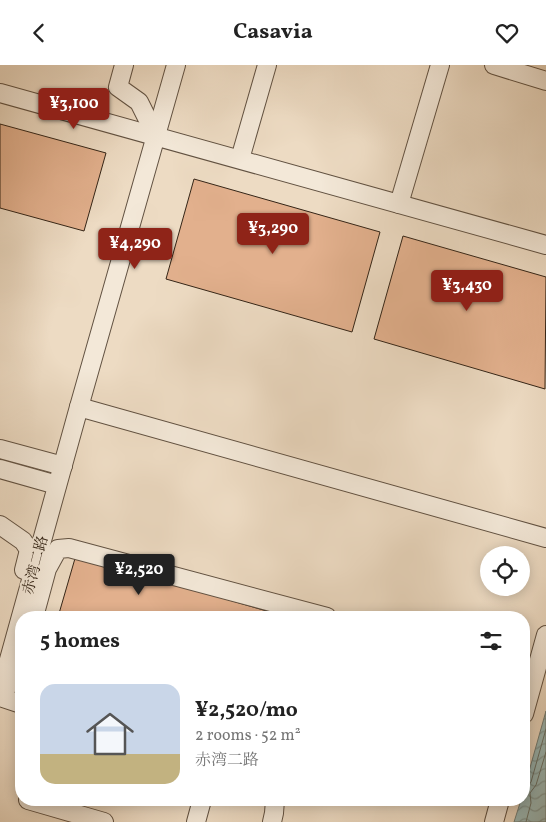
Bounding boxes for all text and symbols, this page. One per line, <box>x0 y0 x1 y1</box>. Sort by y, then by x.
text: Casavia <box>233 17 313 48</box>
icon: back <box>25 19 53 47</box>
icon: heart <box>493 19 521 47</box>
pin: ¥3,100 <box>33 87 115 130</box>
text: ¥3,100 <box>49 93 99 115</box>
pin: ¥3,290 <box>232 213 314 255</box>
text: ¥3,290 <box>248 218 298 240</box>
pin: ¥4,290 <box>94 227 176 270</box>
text: ¥4,290 <box>109 233 161 255</box>
pin: ¥3,430 <box>426 269 508 312</box>
text: ¥3,430 <box>442 275 492 297</box>
street label: 赤湾二路 <box>19 534 54 597</box>
map controls <box>480 546 530 596</box>
button: locate <box>480 546 530 596</box>
pin: ¥2,520 <box>98 553 180 596</box>
text: ¥2,520 <box>115 559 163 581</box>
text: 5 homes <box>40 627 120 656</box>
icon: filters <box>477 627 505 655</box>
text: ¥2,520/mo <box>195 696 298 725</box>
icon: home <box>80 704 140 764</box>
text: 2 rooms · 52 m² <box>195 725 301 747</box>
text: 赤湾二路 <box>195 750 259 772</box>

